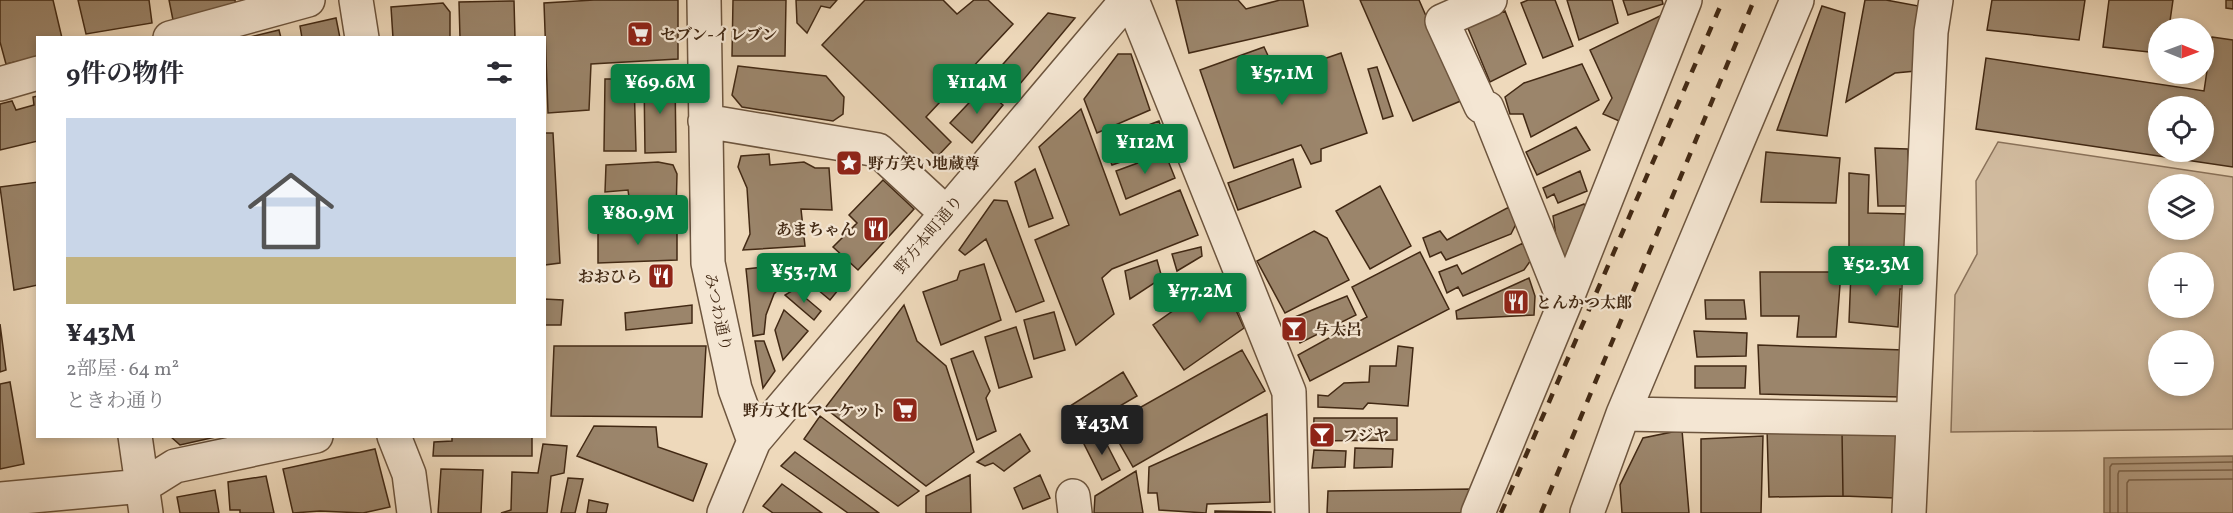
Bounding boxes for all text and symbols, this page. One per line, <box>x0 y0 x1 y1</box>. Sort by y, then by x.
north arrow <box>2148 18 2214 84</box>
map controls <box>2148 18 2214 396</box>
supermarket icon: セブン-イレブン <box>625 19 655 49</box>
place label: セブン-イレブン <box>660 25 777 47</box>
pin: ¥57.1M <box>1233 55 1331 106</box>
icon: filters <box>483 56 516 89</box>
text: 9件の物件 <box>66 57 184 93</box>
text: ¥57.1M <box>1251 60 1313 88</box>
pin: ¥69.6M <box>611 64 709 115</box>
pin: ¥114M <box>935 64 1019 115</box>
text: ¥69.6M <box>625 69 695 97</box>
text: ¥114M <box>947 69 1007 97</box>
button: locate <box>2148 96 2214 162</box>
pin: ¥112M <box>1103 124 1187 175</box>
text: ¥112M <box>1116 129 1174 157</box>
place icon: 野方笑い地蔵尊 <box>834 148 864 178</box>
place label: 野方笑い地蔵尊 <box>868 154 980 176</box>
icon: home <box>237 157 345 265</box>
button: layers <box>2148 174 2214 240</box>
street label: 野方本町通り <box>890 191 969 279</box>
pin: ¥80.9M <box>589 195 687 246</box>
text: ¥80.9M <box>602 200 674 228</box>
restaurant icon: あまちゃん <box>861 214 891 244</box>
place label: あまちゃん <box>776 220 856 242</box>
pin: ¥52.3M <box>1827 246 1925 297</box>
text: ¥52.3M <box>1842 251 1910 279</box>
button: + <box>2148 252 2214 318</box>
pin: ¥53.7M <box>755 253 853 304</box>
text: ¥53.7M <box>771 258 837 286</box>
restaurant icon: おおひら <box>646 261 676 291</box>
place label: おおひら <box>578 267 642 289</box>
street label: みつわ通り <box>698 271 736 354</box>
pin: ¥77.2M <box>1151 273 1249 324</box>
text: ¥77.2M <box>1167 278 1233 306</box>
restaurant icon: とんかつ太郎 <box>1501 287 1531 317</box>
place label: とんかつ太郎 <box>1536 293 1632 315</box>
bar icon: 与太呂 <box>1279 314 1309 344</box>
text: ¥43M <box>66 316 136 352</box>
place label: 与太呂 <box>1314 320 1362 342</box>
button: − <box>2148 330 2214 396</box>
text: 2部屋 · 64 m² <box>66 356 179 384</box>
text: ときわ通り <box>66 388 166 416</box>
supermarket icon: 野方文化マーケット <box>890 395 920 425</box>
place label: 野方文化マーケット <box>743 401 886 423</box>
pin: ¥43M <box>1066 405 1138 456</box>
text: ¥43M <box>1075 410 1129 438</box>
bar icon: フジヤ <box>1307 420 1337 450</box>
place label: フジヤ <box>1342 426 1389 448</box>

